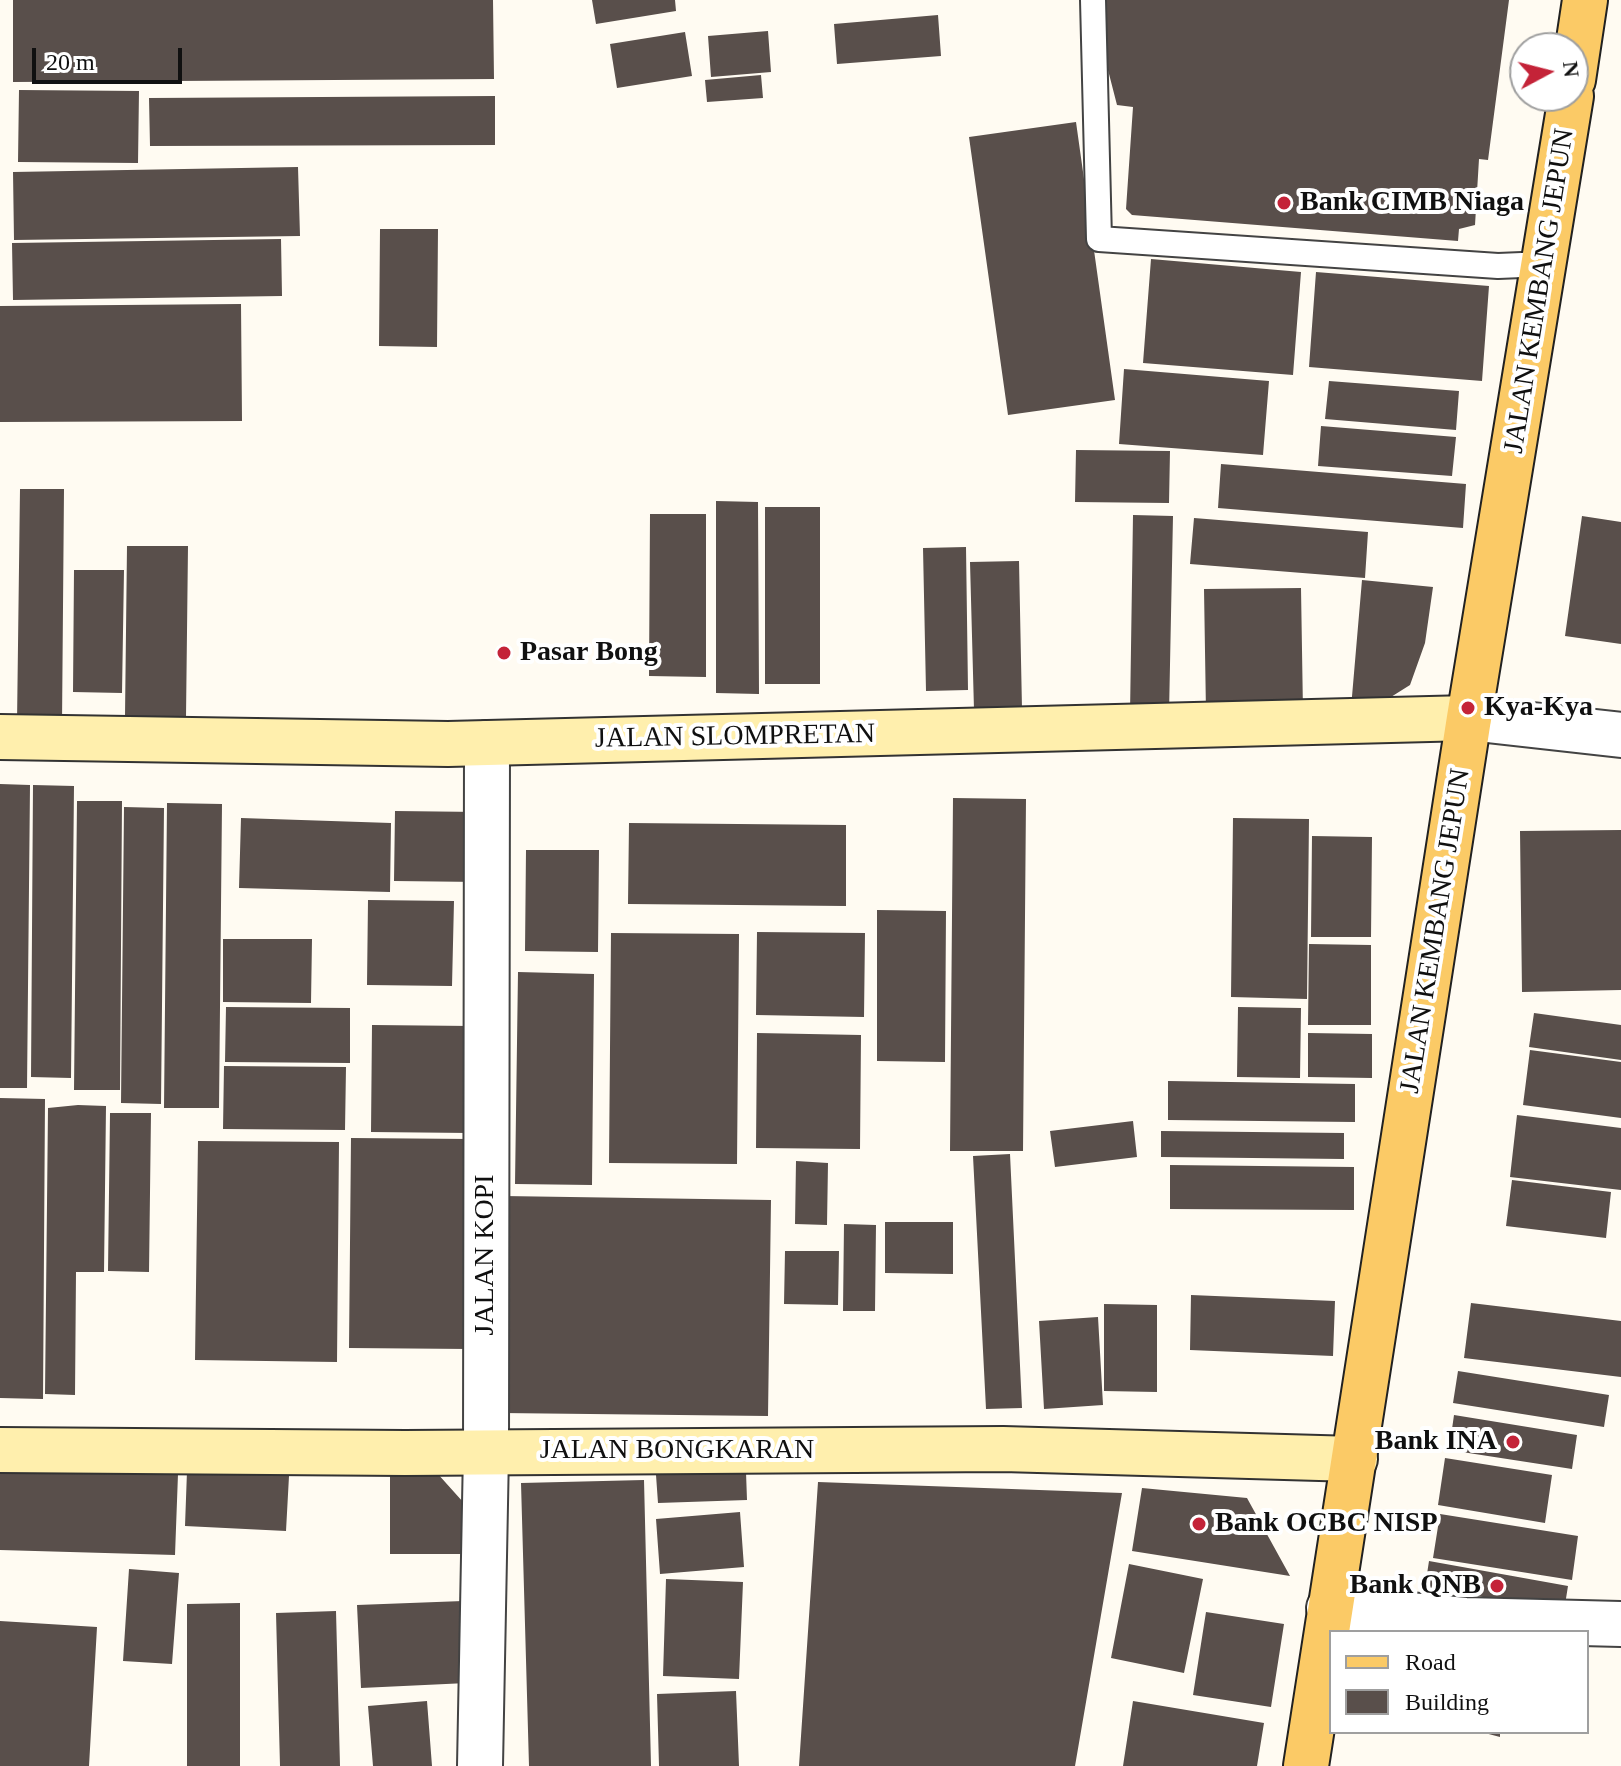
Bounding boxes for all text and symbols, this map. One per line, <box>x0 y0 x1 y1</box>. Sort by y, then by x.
scale bar <box>36 32 186 82</box>
north arrow <box>1509 32 1589 112</box>
text: 20 m <box>46 49 95 75</box>
text: N <box>1558 60 1585 79</box>
street label: JALAN KEMBANG JEPUN <box>1498 126 1582 456</box>
place label: Bank CIMB Niaga <box>1300 186 1524 220</box>
marker: Bank CIMB Niaga <box>1275 194 1293 212</box>
place label: Pasar Bong <box>520 636 658 670</box>
marker: Pasar Bong <box>495 644 513 662</box>
place label: Kya-Kya <box>1484 691 1593 725</box>
marker: Kya-Kya <box>1459 699 1477 717</box>
street label: JALAN SLOMPRETAN <box>595 718 875 756</box>
street label: JALAN KEMBANG JEPUN <box>1394 766 1478 1096</box>
street label: JALAN KOPI <box>469 1174 503 1336</box>
place label: Bank INA <box>1375 1425 1497 1459</box>
marker: Bank INA <box>1504 1433 1522 1451</box>
street label: JALAN BONGKARAN <box>540 1434 814 1468</box>
place label: Bank OCBC NISP <box>1215 1507 1438 1541</box>
marker: Bank OCBC NISP <box>1190 1515 1208 1533</box>
place label: Bank QNB <box>1350 1569 1481 1603</box>
marker: Bank QNB <box>1488 1577 1506 1595</box>
legend <box>1329 1630 1589 1734</box>
text: Road <box>1405 1649 1456 1675</box>
text: Building <box>1405 1689 1489 1715</box>

